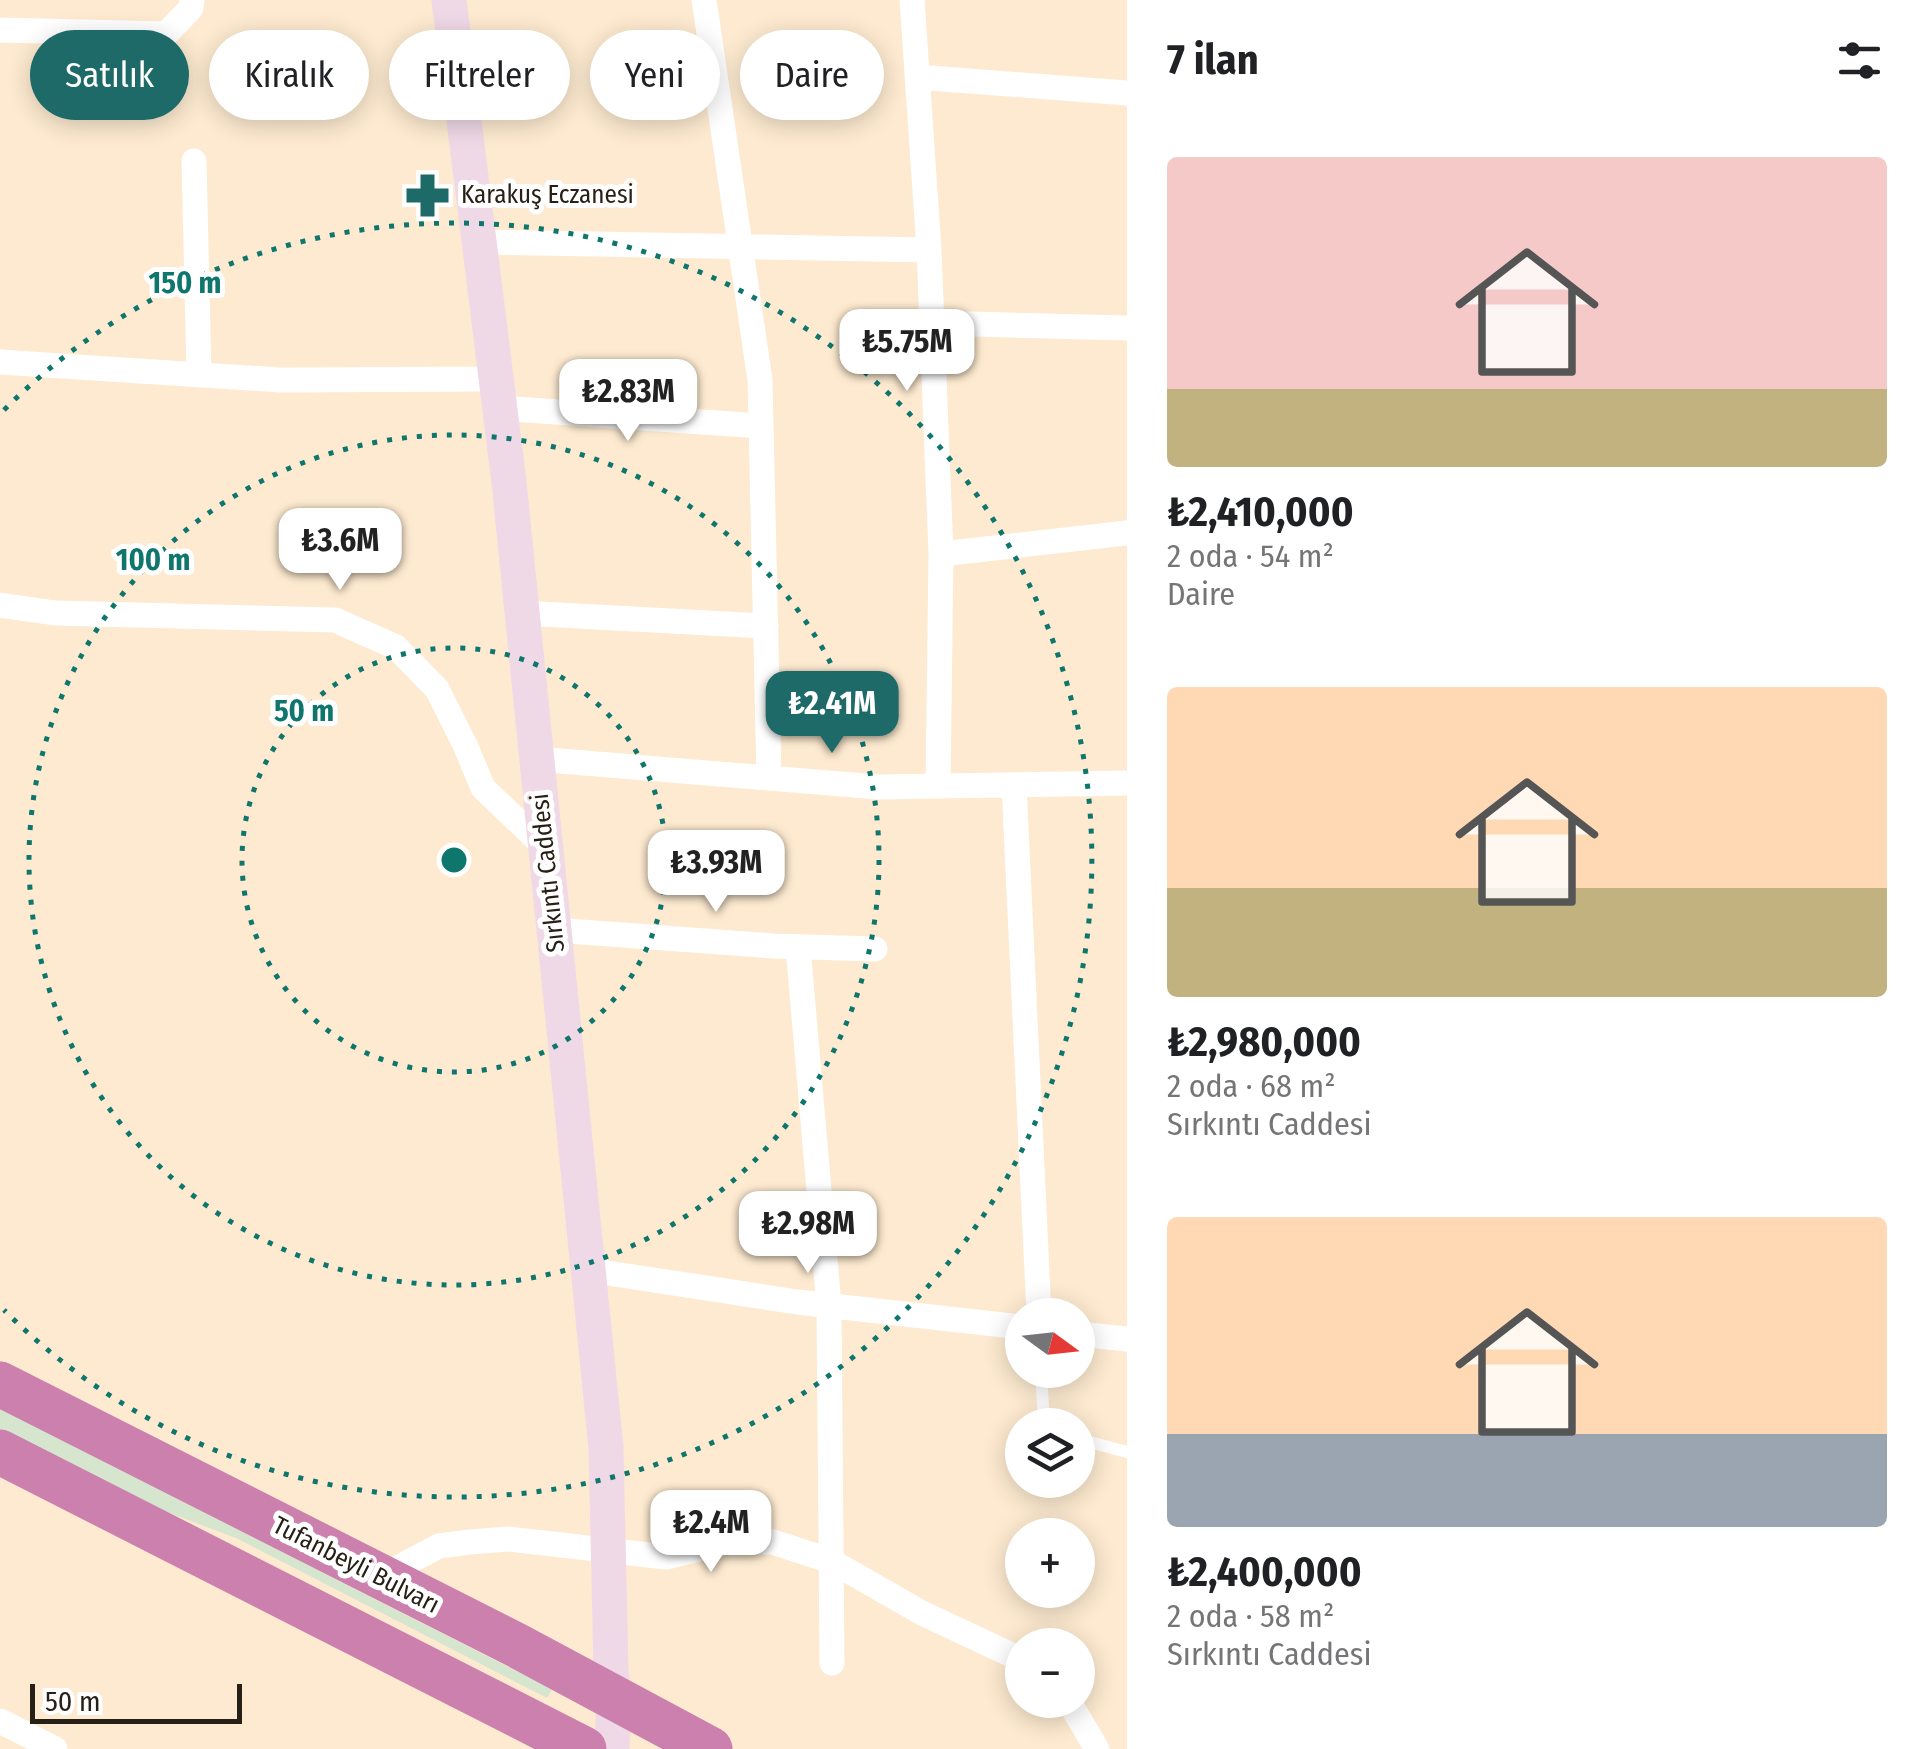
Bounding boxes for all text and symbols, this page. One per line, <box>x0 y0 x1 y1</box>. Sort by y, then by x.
chip: Satılık <box>30 30 189 120</box>
chip: Kiralık <box>209 30 369 120</box>
chip: Filtreler <box>389 30 570 120</box>
chip: Yeni <box>590 30 720 120</box>
chip: Daire <box>740 30 884 120</box>
icon: filters <box>1832 33 1887 88</box>
text: 7 ilan <box>1167 35 1259 85</box>
pharmacy icon: Karakuş Eczanesi <box>404 171 452 219</box>
place label: Karakuş Eczanesi <box>461 180 634 210</box>
icon: home <box>1437 222 1617 402</box>
text: 150 m <box>149 265 221 301</box>
pin: ₺5.75M <box>826 309 988 394</box>
text: ₺5.75M <box>861 322 953 360</box>
pin: ₺2.83M <box>547 359 709 444</box>
text: ₺2.83M <box>581 372 675 410</box>
text: ₺2,410,000 <box>1167 487 1354 537</box>
pin: ₺3.6M <box>270 508 410 593</box>
text: ₺3.6M <box>301 521 379 559</box>
text: 2 oda · 54 m² <box>1167 537 1334 575</box>
text: 100 m <box>116 542 190 578</box>
text: Daire <box>1167 575 1235 613</box>
pin: ₺2.41M <box>751 671 913 756</box>
text: ₺2.41M <box>788 684 876 722</box>
text: 50 m <box>274 693 334 729</box>
icon: home <box>1437 752 1617 932</box>
street label: Sırkıntı Caddesi <box>525 792 571 954</box>
pin: ₺3.93M <box>635 830 797 915</box>
centre of rings <box>436 842 472 878</box>
text: ₺3.93M <box>670 843 762 881</box>
text: ₺2,980,000 <box>1167 1017 1361 1067</box>
text: 2 oda · 68 m² <box>1167 1067 1336 1105</box>
text: Sırkıntı Caddesi <box>1167 1105 1371 1143</box>
pin: ₺2.98M <box>727 1191 889 1276</box>
text: ₺2.98M <box>761 1204 855 1242</box>
icon: home <box>1437 1282 1617 1462</box>
north arrow <box>1005 1298 1095 1388</box>
map controls <box>1005 1298 1095 1718</box>
button: layers <box>1005 1408 1095 1498</box>
pin: ₺2.4M <box>641 1490 781 1575</box>
text: ₺2.4M <box>672 1503 750 1541</box>
street label: Tufanbeyli Bulvarı <box>268 1510 444 1620</box>
button: + <box>1005 1518 1095 1608</box>
text: ₺2,400,000 <box>1167 1547 1362 1597</box>
text: 2 oda · 58 m² <box>1167 1597 1334 1635</box>
button: − <box>1005 1628 1095 1718</box>
text: Sırkıntı Caddesi <box>1167 1635 1371 1673</box>
scale bar <box>30 1679 242 1724</box>
text: 50 m <box>45 1685 101 1718</box>

